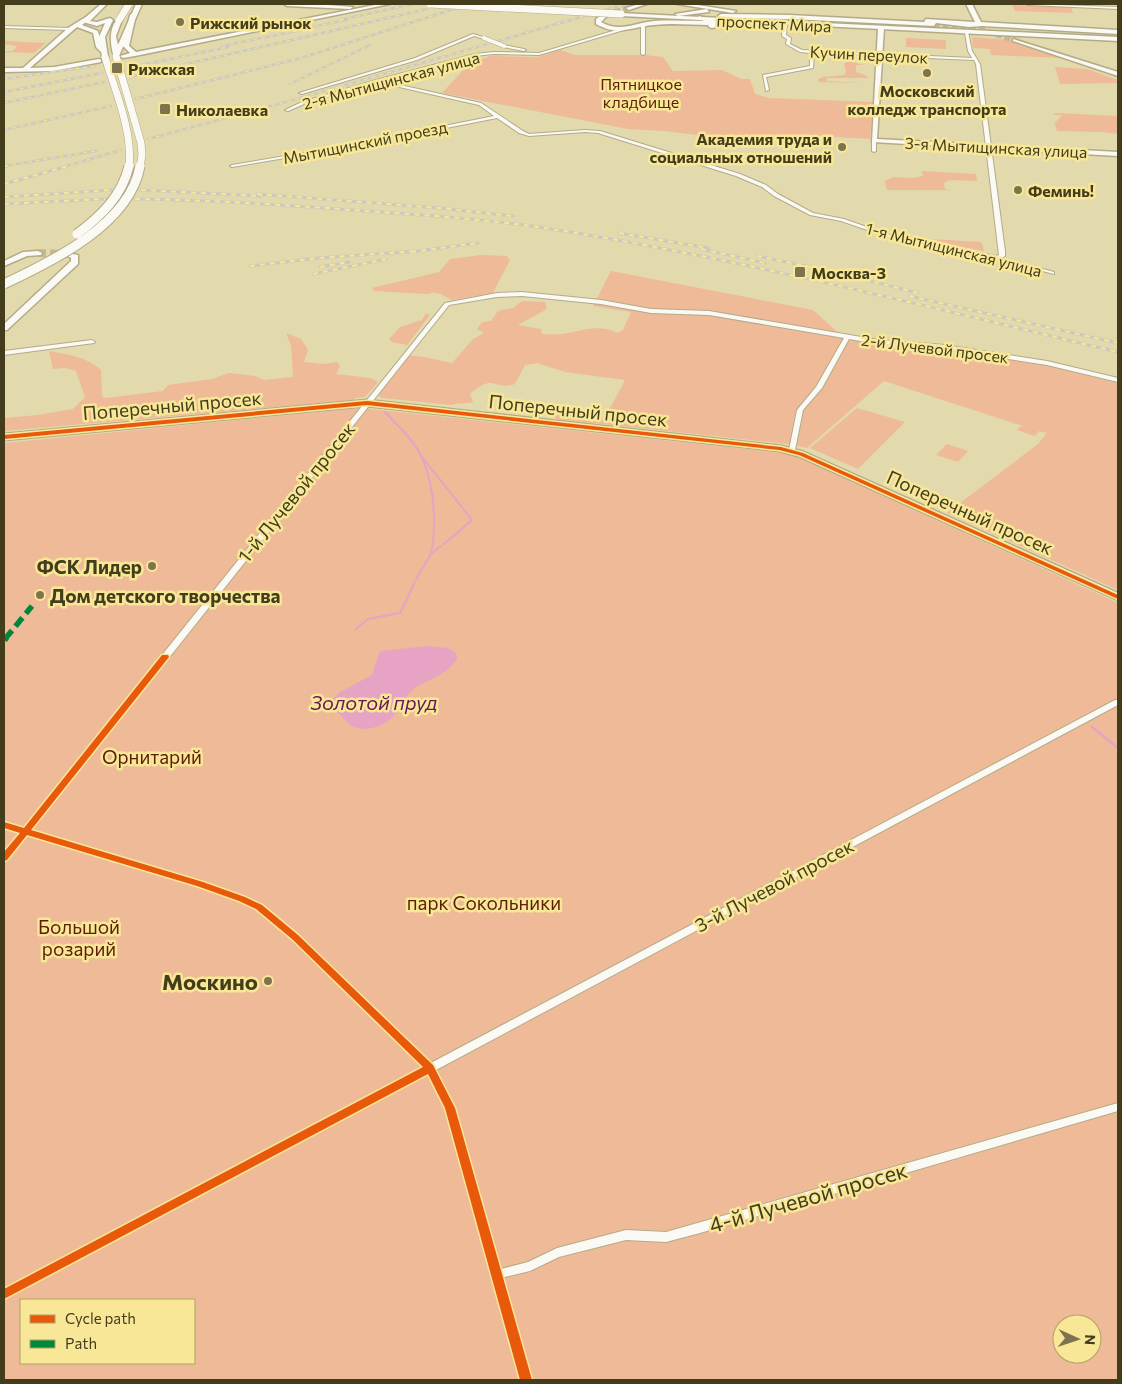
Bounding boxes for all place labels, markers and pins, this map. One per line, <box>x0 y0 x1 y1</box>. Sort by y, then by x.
place label: Рижский рынок <box>190 13 311 32</box>
marker: Рижский рынок <box>174 16 186 28</box>
place label: Рижская <box>128 59 195 78</box>
marker: Рижская <box>110 61 124 75</box>
marker: Московский колледж транспорта <box>921 67 933 79</box>
place label: Московский колледж транспорта <box>848 81 1006 118</box>
place label: Николаевка <box>176 100 268 119</box>
marker: Николаевка <box>158 102 172 116</box>
place label: Академия труда и социальных отношений <box>649 129 832 166</box>
marker: Академия труда и социальных отношений <box>836 141 848 153</box>
place label: Феминь! <box>1028 181 1094 200</box>
marker: Феминь! <box>1012 184 1024 196</box>
place label: Москва-3 <box>811 263 886 282</box>
marker: Москва-3 <box>793 265 807 279</box>
place label: ФСК Лидер <box>37 555 142 578</box>
marker: ФСК Лидер <box>146 560 158 572</box>
place label: Дом детского творчества <box>50 584 281 607</box>
marker: Дом детского творчества <box>34 589 46 601</box>
place label: Москино <box>162 968 258 995</box>
marker: Москино <box>262 975 274 987</box>

